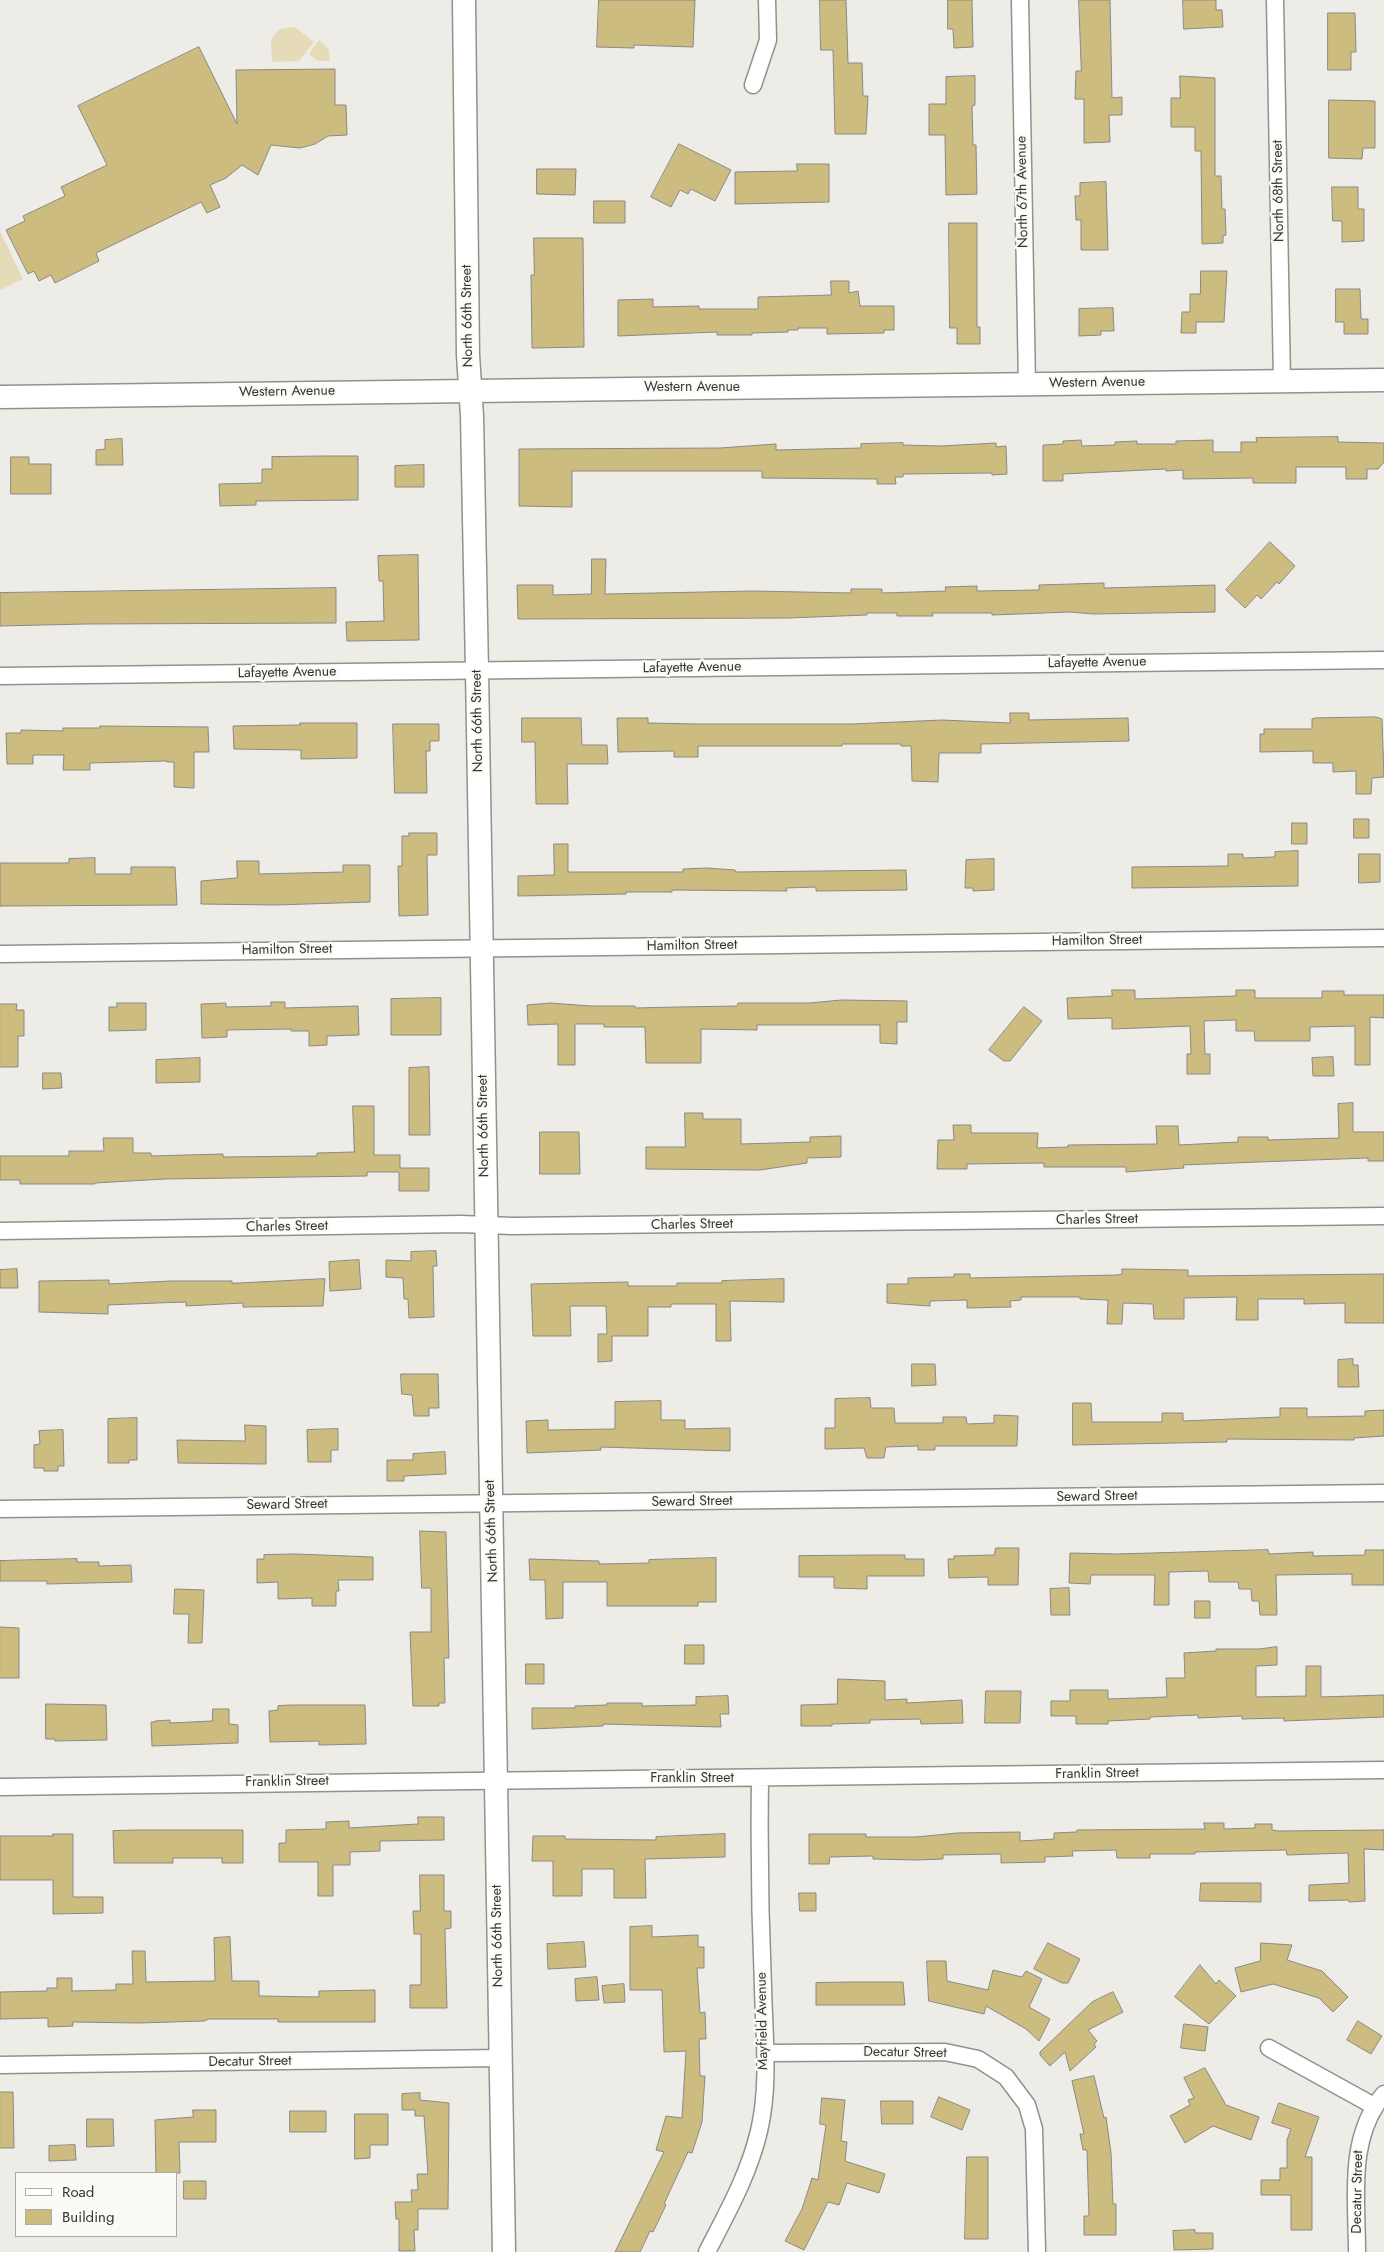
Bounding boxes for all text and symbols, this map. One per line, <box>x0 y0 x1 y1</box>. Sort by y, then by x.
street label: North 67th Avenue <box>1014 136 1032 248</box>
street label: North 68th Street <box>1270 140 1288 242</box>
street label: North 66th Street <box>459 265 477 367</box>
street label: Western Avenue <box>1049 374 1145 392</box>
street label: Western Avenue <box>644 380 740 396</box>
street label: Western Avenue <box>239 383 335 401</box>
street label: Lafayette Avenue <box>1048 654 1146 672</box>
street label: Lafayette Avenue <box>643 659 741 677</box>
street label: Lafayette Avenue <box>238 664 336 682</box>
street label: North 66th Street <box>469 670 487 772</box>
street label: Hamilton Street <box>1052 932 1142 950</box>
street label: Hamilton Street <box>647 937 737 955</box>
street label: Hamilton Street <box>242 941 332 959</box>
street label: North 66th Street <box>475 1075 493 1177</box>
street label: Charles Street <box>1056 1211 1138 1229</box>
street label: Charles Street <box>651 1216 733 1234</box>
street label: Charles Street <box>246 1218 328 1236</box>
street label: North 66th Street <box>482 1479 502 1583</box>
street label: Seward Street <box>1056 1488 1138 1506</box>
street label: Seward Street <box>651 1493 733 1511</box>
street label: Seward Street <box>246 1496 328 1514</box>
street label: Franklin Street <box>1055 1765 1139 1783</box>
street label: Franklin Street <box>650 1771 734 1787</box>
street label: Franklin Street <box>245 1773 329 1791</box>
street label: North 66th Street <box>489 1885 507 1987</box>
street label: Mayfield Avenue <box>754 1972 772 2070</box>
street label: Decatur Street <box>863 2044 947 2062</box>
street label: Decatur Street <box>208 2053 292 2071</box>
street label: Decatur Street <box>1349 2150 1367 2234</box>
legend <box>15 2172 178 2237</box>
text: Road <box>62 2181 94 2203</box>
text: Building <box>62 2206 114 2228</box>

